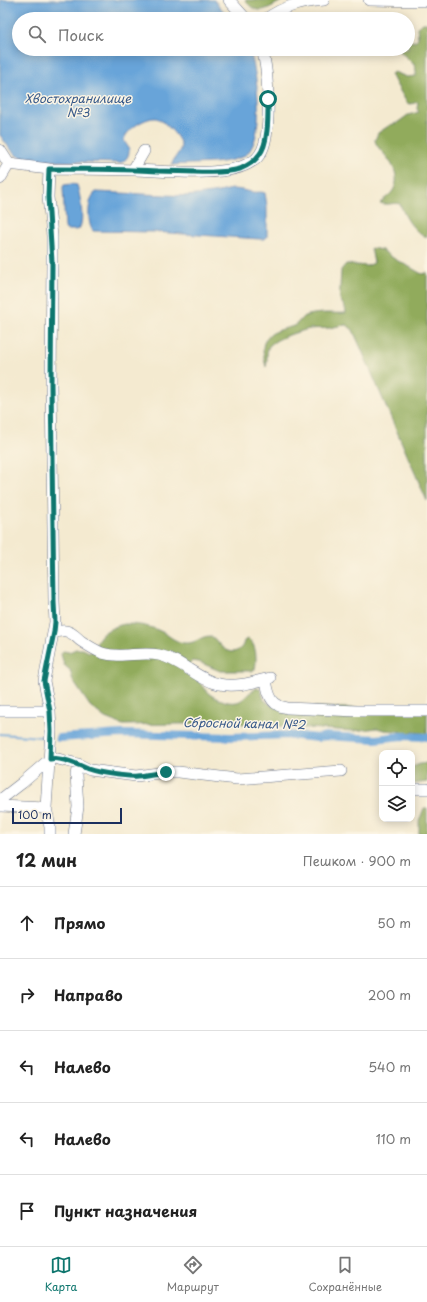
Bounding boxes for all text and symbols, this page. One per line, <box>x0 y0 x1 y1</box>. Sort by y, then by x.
search box <box>12 12 415 56</box>
icon: search <box>26 23 48 45</box>
text: Поиск <box>58 23 104 46</box>
water label: Хвостохранилище №3 <box>25 89 132 121</box>
route start <box>259 90 277 108</box>
water label: Сбросной канал №2 <box>183 713 306 733</box>
map controls <box>379 750 415 822</box>
button: locate <box>379 750 415 786</box>
route end <box>157 763 175 781</box>
button: layers <box>379 786 415 822</box>
scale bar <box>12 806 122 825</box>
text: 100 m <box>18 806 52 823</box>
text: 12 мин <box>16 847 77 873</box>
text: Пешком · 900 m <box>303 851 411 870</box>
text: Прямо <box>54 911 105 934</box>
icon: ahead <box>16 912 38 934</box>
text: 50 m <box>377 913 411 932</box>
text: Направо <box>54 983 123 1006</box>
icon: right <box>16 984 38 1006</box>
text: 200 m <box>368 985 411 1004</box>
text: Налево <box>54 1055 111 1078</box>
icon: left <box>16 1056 38 1078</box>
text: 540 m <box>368 1057 411 1076</box>
text: Налево <box>54 1127 111 1150</box>
icon: left <box>16 1128 38 1150</box>
text: 110 m <box>376 1129 411 1148</box>
text: Пункт назначения <box>54 1199 197 1222</box>
icon: arrive <box>16 1200 38 1222</box>
tab: Карта <box>45 1254 77 1295</box>
tab: Маршрут <box>167 1254 219 1295</box>
tab: Сохранённые <box>309 1254 382 1295</box>

